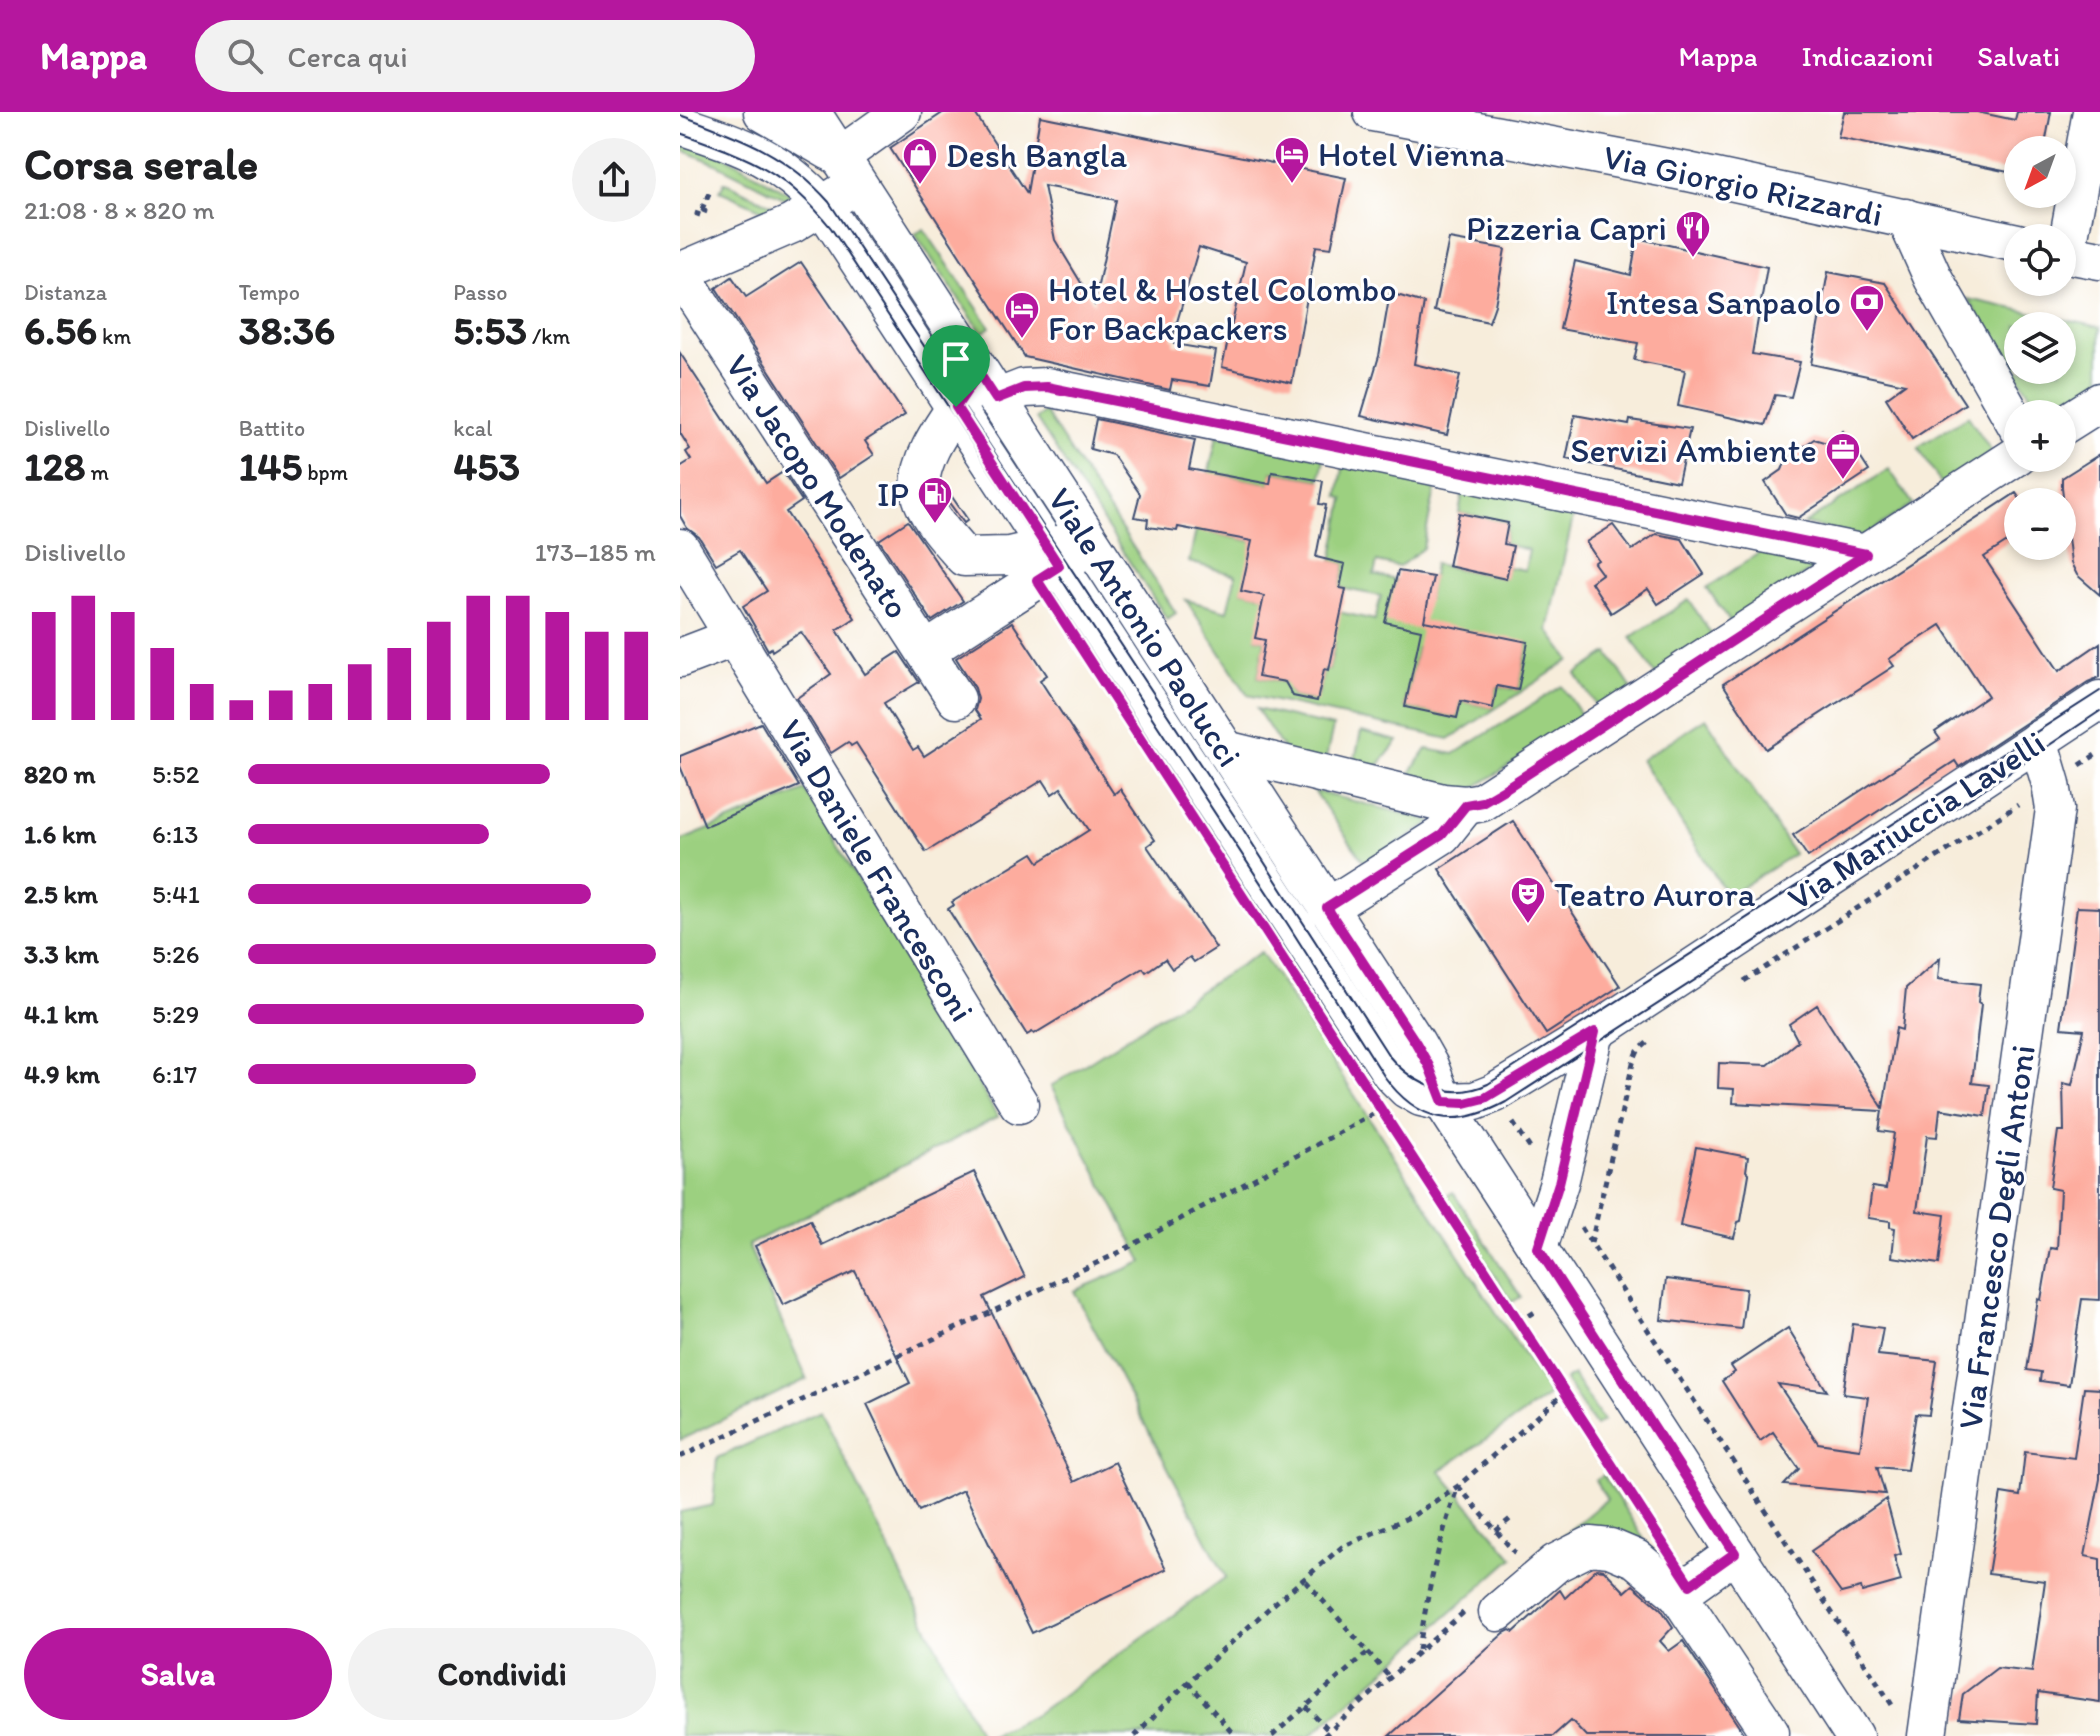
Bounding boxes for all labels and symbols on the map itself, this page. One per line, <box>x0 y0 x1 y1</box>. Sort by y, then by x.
place label: Hotel Vienna <box>1318 134 1505 175</box>
place label: Desh Bangla <box>946 135 1127 176</box>
hotel icon: Hotel Vienna <box>1273 135 1311 185</box>
shop icon: Desh Bangla <box>901 136 939 186</box>
street label: Via Giorgio Rizzardi <box>1600 136 1886 235</box>
north arrow <box>2004 136 2076 208</box>
place label: Pizzeria Capri <box>1466 208 1667 249</box>
restaurant icon: Pizzeria Capri <box>1674 209 1712 259</box>
place label: Hotel & Hostel Colombo For Backpackers <box>1048 269 1397 349</box>
place label: Intesa Sanpaolo <box>1606 282 1841 323</box>
bank icon: Intesa Sanpaolo <box>1848 283 1886 333</box>
hotel icon: Hotel & Hostel Colombo For Backpackers <box>1003 290 1041 340</box>
pin <box>922 325 990 407</box>
street label: Via Jacopo Modenato <box>717 347 918 626</box>
place label: Servizi Ambiente <box>1570 430 1817 471</box>
office icon: Servizi Ambiente <box>1824 431 1862 481</box>
place label: IP <box>877 474 909 515</box>
fuel station icon: IP <box>916 475 954 525</box>
street label: Viale Antonio Paolucci <box>1039 480 1250 774</box>
street label: Via Daniele Francesconi <box>770 712 983 1029</box>
street label: Via Mariuccia Lavelli <box>1780 722 2053 919</box>
place label: Teatro Aurora <box>1554 874 1756 915</box>
theatre icon: Teatro Aurora <box>1509 875 1547 925</box>
street label: Via Francesco Degli Antoni <box>1949 1042 2044 1432</box>

